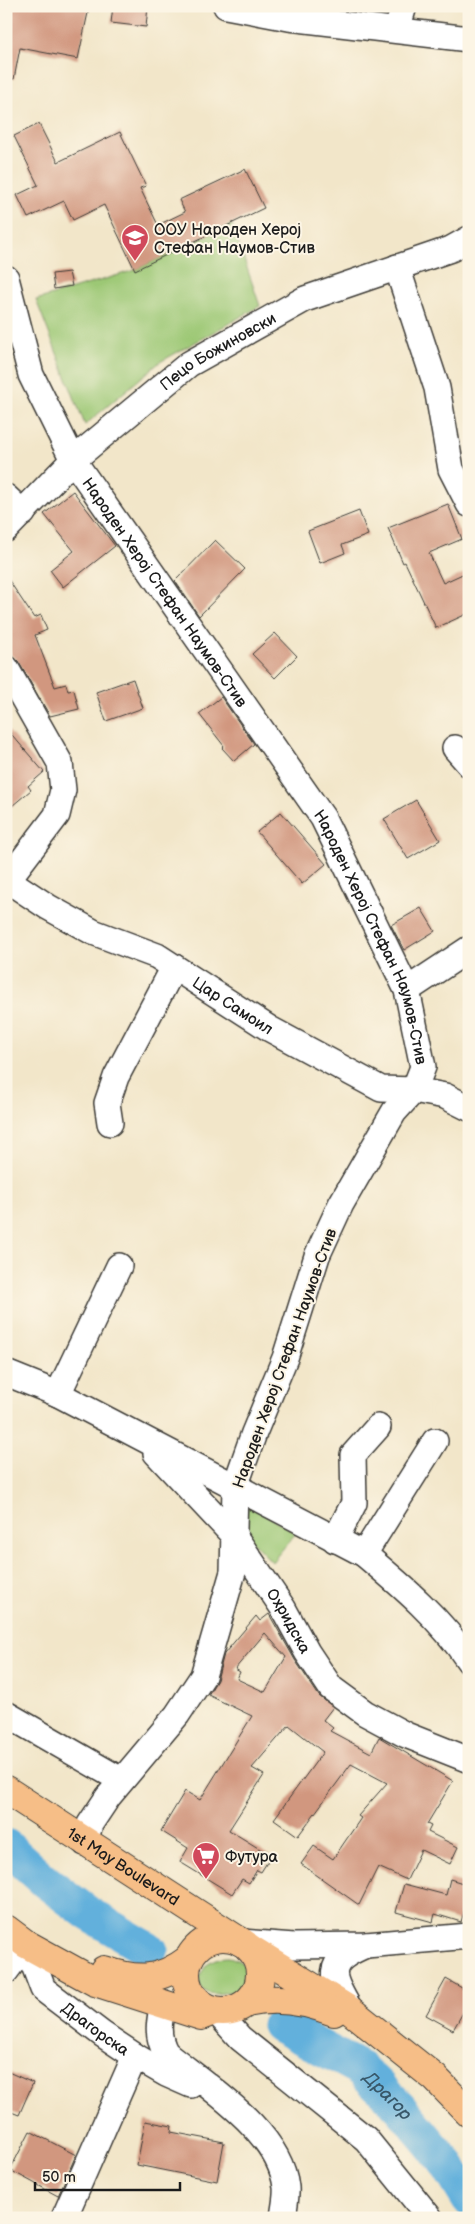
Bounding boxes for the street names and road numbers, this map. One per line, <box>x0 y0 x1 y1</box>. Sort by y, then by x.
street label: Пецо Божиновски <box>157 309 280 395</box>
street label: Народен Херој Стефан Наумов-Стив <box>77 475 251 712</box>
street label: Народен Херој Стефан Наумов-Стив <box>309 807 430 1067</box>
street label: Цар Самоил <box>188 973 276 1040</box>
street label: Народен Херој Стефан Наумов-Стив <box>229 1225 342 1491</box>
street label: Охридска <box>262 1585 314 1658</box>
street label: 1st May Boulevard <box>63 1824 182 1910</box>
street label: Драгорска <box>57 1999 133 2061</box>

